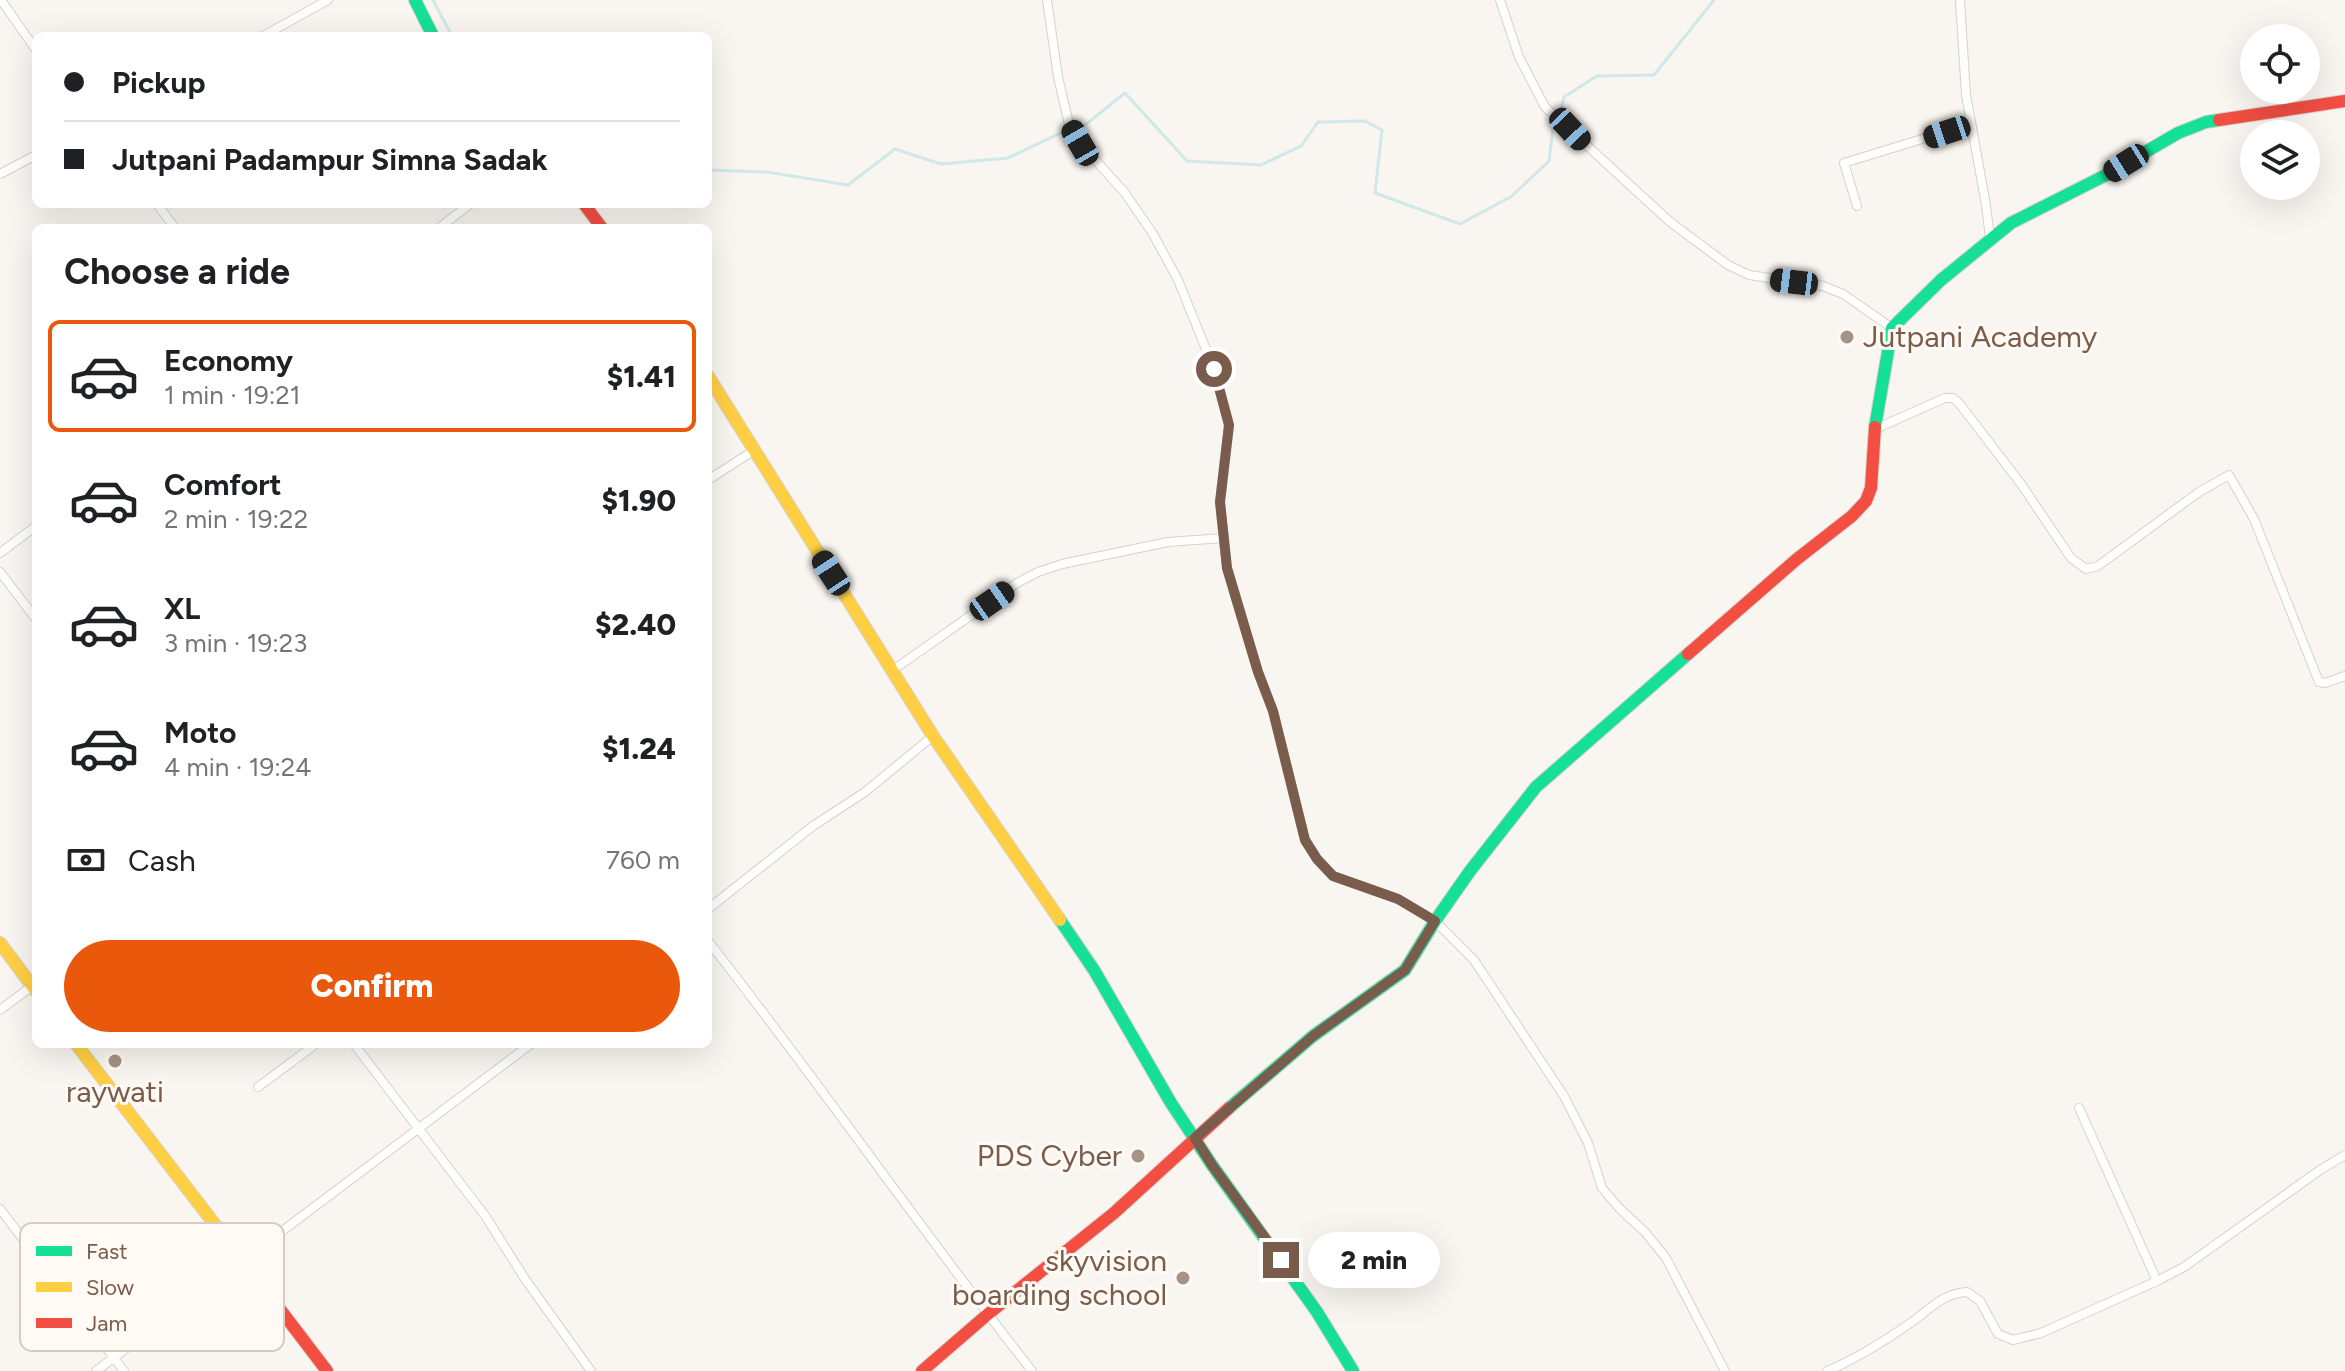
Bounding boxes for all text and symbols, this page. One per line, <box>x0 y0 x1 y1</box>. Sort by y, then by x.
map controls <box>2240 24 2320 200</box>
button: locate <box>2240 24 2320 104</box>
text: Pickup <box>112 64 206 101</box>
car <box>1545 103 1595 155</box>
car <box>1920 113 1974 151</box>
car <box>1058 116 1102 170</box>
button: layers <box>2240 120 2320 200</box>
car <box>2099 140 2153 186</box>
text: Jutpani Padampur Simna Sadak <box>112 141 548 178</box>
text: Choose a ride <box>64 250 290 293</box>
car <box>1769 267 1819 297</box>
place label: Jutpani Academy <box>1863 318 2098 355</box>
marker: Jutpani Academy <box>1838 328 1856 346</box>
icon: car <box>68 340 140 412</box>
text: Economy <box>164 342 293 379</box>
route start <box>1196 351 1232 387</box>
text: $1.41 <box>607 358 676 395</box>
text: 1 min · 19:21 <box>164 379 301 411</box>
icon: car <box>68 464 140 536</box>
text: Comfort <box>164 466 282 503</box>
text: $1.90 <box>602 482 676 519</box>
text: 2 min · 19:22 <box>164 503 308 535</box>
car <box>808 546 854 600</box>
car <box>965 577 1019 625</box>
icon: car <box>68 588 140 660</box>
text: XL <box>164 590 200 627</box>
text: $2.40 <box>595 606 676 643</box>
text: 3 min · 19:23 <box>164 627 307 659</box>
icon: car <box>68 712 140 784</box>
text: Moto <box>164 714 236 751</box>
text: $1.24 <box>602 730 676 767</box>
text: 4 min · 19:24 <box>164 751 311 783</box>
icon: cash <box>64 838 108 882</box>
text: Cash <box>128 842 196 879</box>
text: 760 m <box>606 844 680 876</box>
button: Confirm <box>64 940 680 1032</box>
marker: raywati <box>106 1052 124 1070</box>
place label: raywati <box>66 1073 164 1110</box>
place label: PDS Cyber <box>977 1137 1122 1174</box>
marker: PDS Cyber <box>1129 1147 1147 1165</box>
legend <box>20 1223 284 1351</box>
callout: 2 min <box>1309 1232 1441 1288</box>
text: Fast <box>86 1238 128 1265</box>
place label: skyvision boarding school <box>952 1242 1167 1313</box>
route end <box>1263 1242 1299 1278</box>
text: 2 min <box>1341 1244 1407 1276</box>
marker: skyvision boarding school <box>1174 1269 1192 1287</box>
text: Slow <box>86 1274 135 1301</box>
text: Jam <box>86 1310 127 1337</box>

